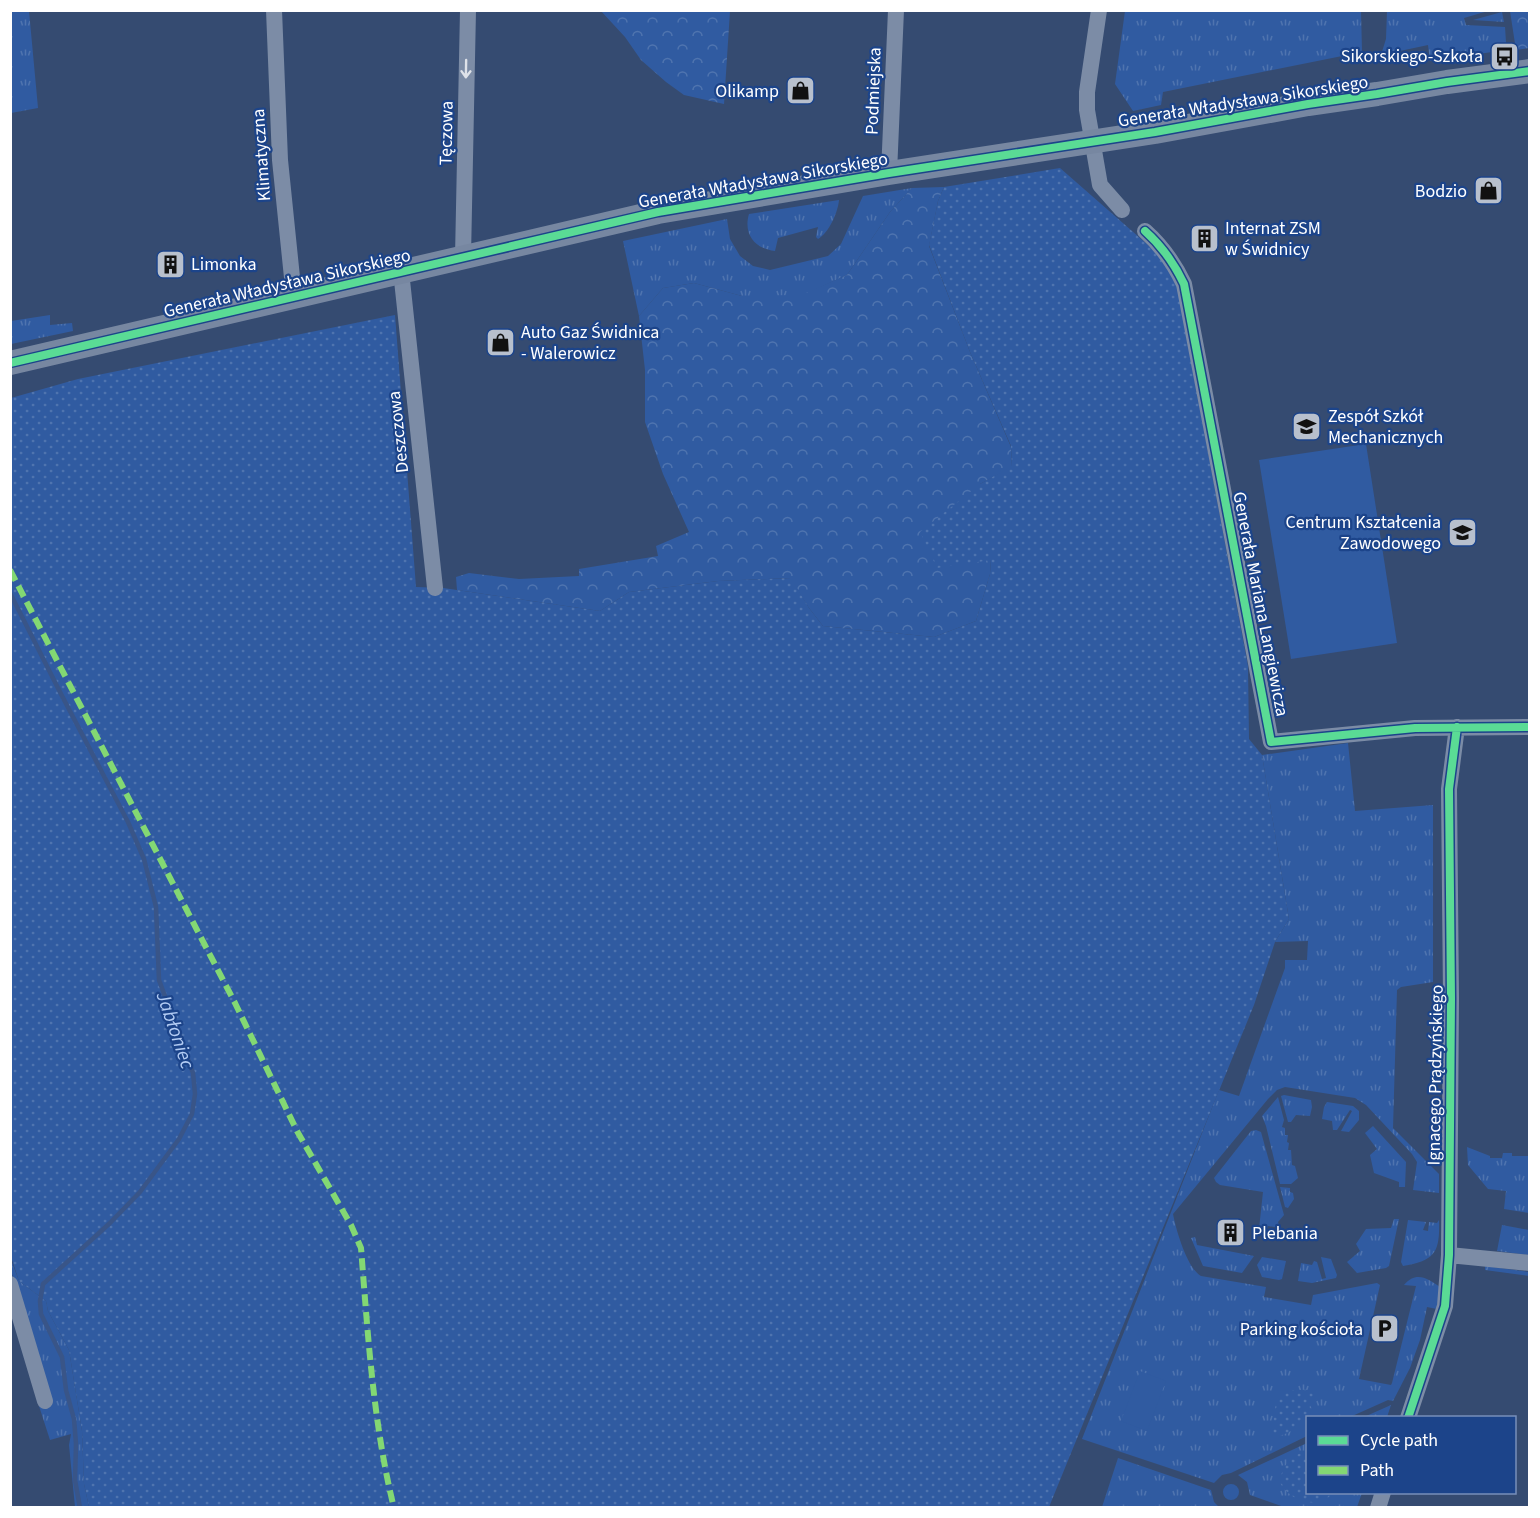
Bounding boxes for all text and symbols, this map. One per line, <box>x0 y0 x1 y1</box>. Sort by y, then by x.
bus stop icon: Sikorskiego-Szkoła <box>1488 40 1520 72</box>
place label: Sikorskiego-Szkoła <box>1341 44 1483 69</box>
street label: Podmiejska <box>859 47 888 135</box>
one-way arrow <box>461 58 472 78</box>
street label: Generała Władysława Sikorskiego <box>1116 69 1370 134</box>
shop icon: Olikamp <box>784 75 816 107</box>
place label: Olikamp <box>715 79 779 104</box>
street label: Tęczowa <box>433 100 460 166</box>
street label: Klimatyczna <box>246 108 277 202</box>
street label: Generała Władysława Sikorskiego <box>636 146 890 215</box>
shop icon: Bodzio <box>1472 175 1504 207</box>
place label: Bodzio <box>1415 179 1467 204</box>
place label: Internat ZSM w Świdnicy <box>1225 216 1321 262</box>
building icon: Internat ZSM w Świdnicy <box>1188 222 1220 254</box>
street label: Generała Władysława Sikorskiego <box>161 243 413 324</box>
building icon: Limonka <box>154 248 186 280</box>
place label: Limonka <box>191 252 257 277</box>
place label: Auto Gaz Świdnica - Walerowicz <box>521 320 659 366</box>
shop icon: Auto Gaz Świdnica - Walerowicz <box>484 326 516 358</box>
street label: Deszczowa <box>382 390 415 474</box>
place label: Zespół Szkół Mechanicznych <box>1328 404 1443 450</box>
school or university icon: Zespół Szkół Mechanicznych <box>1291 410 1323 442</box>
street label: Generała Mariana Langiewicza <box>1226 490 1295 719</box>
place label: Centrum Kształcenia Zawodowego <box>1285 510 1441 556</box>
school or university icon: Centrum Kształcenia Zawodowego <box>1446 516 1478 548</box>
street label: Ignacego Prądzyńskiego <box>1421 984 1450 1166</box>
water label: Jabłoniec <box>148 987 201 1073</box>
building icon: Plebania <box>1215 1217 1247 1249</box>
place label: Plebania <box>1252 1221 1318 1246</box>
parking icon: Parking kościoła <box>1368 1313 1400 1345</box>
place label: Parking kościoła <box>1240 1317 1363 1342</box>
legend <box>1306 1416 1516 1494</box>
text: Cycle path <box>1360 1428 1438 1453</box>
text: Path <box>1360 1458 1394 1483</box>

